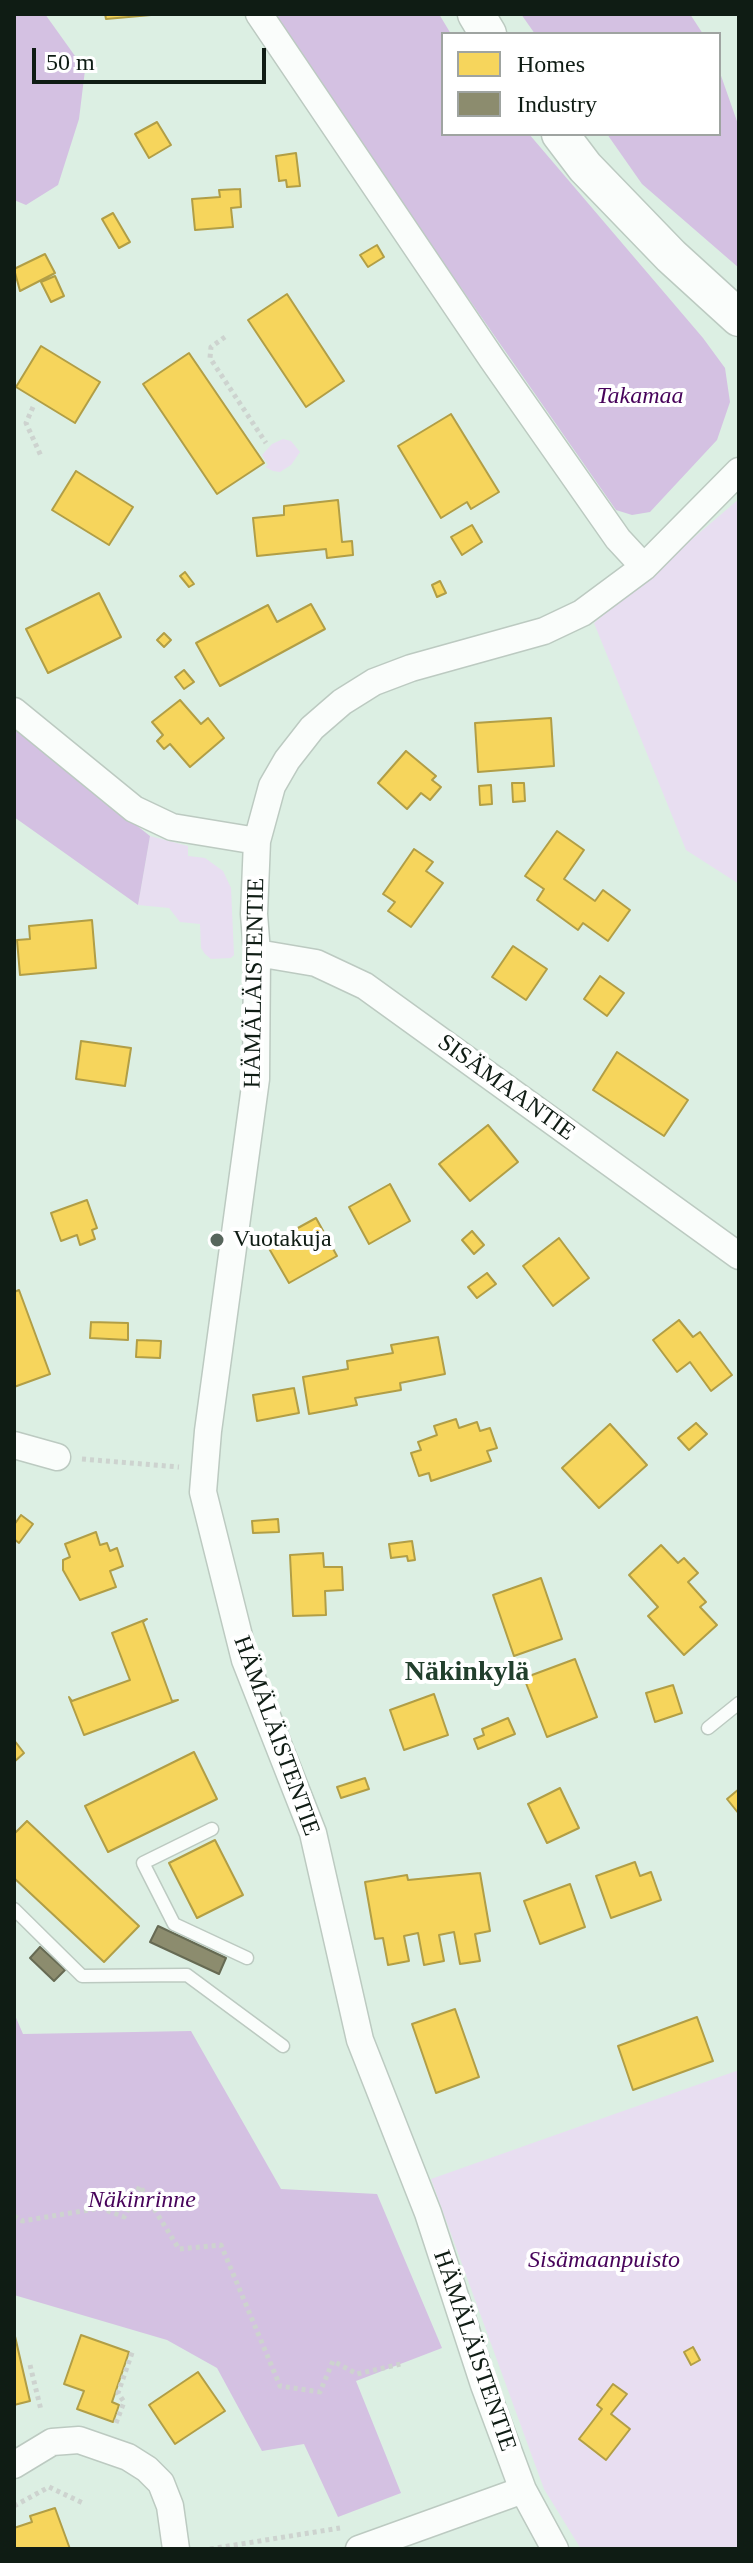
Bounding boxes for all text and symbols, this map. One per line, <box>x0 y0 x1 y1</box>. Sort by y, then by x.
scale bar <box>36 32 270 82</box>
legend <box>441 32 721 136</box>
text: 50 m <box>46 49 95 75</box>
text: Homes <box>517 51 585 77</box>
text: Industry <box>517 91 597 117</box>
park label: Takamaa <box>596 383 684 411</box>
street label: HÄMÄLÄISTENTIE <box>239 877 271 1089</box>
street label: SISÄMAANTIE <box>432 1029 580 1147</box>
place label: Vuotakuja <box>233 1226 332 1254</box>
marker: Vuotakuja <box>208 1231 226 1249</box>
street label: HÄMÄLÄISTENTIE <box>226 1632 326 1840</box>
district label: Näkinkylä <box>405 1656 529 1690</box>
park label: Näkinrinne <box>88 2187 196 2215</box>
street label: HÄMÄLÄISTENTIE <box>426 2247 522 2455</box>
park label: Sisämaanpuisto <box>528 2247 680 2275</box>

